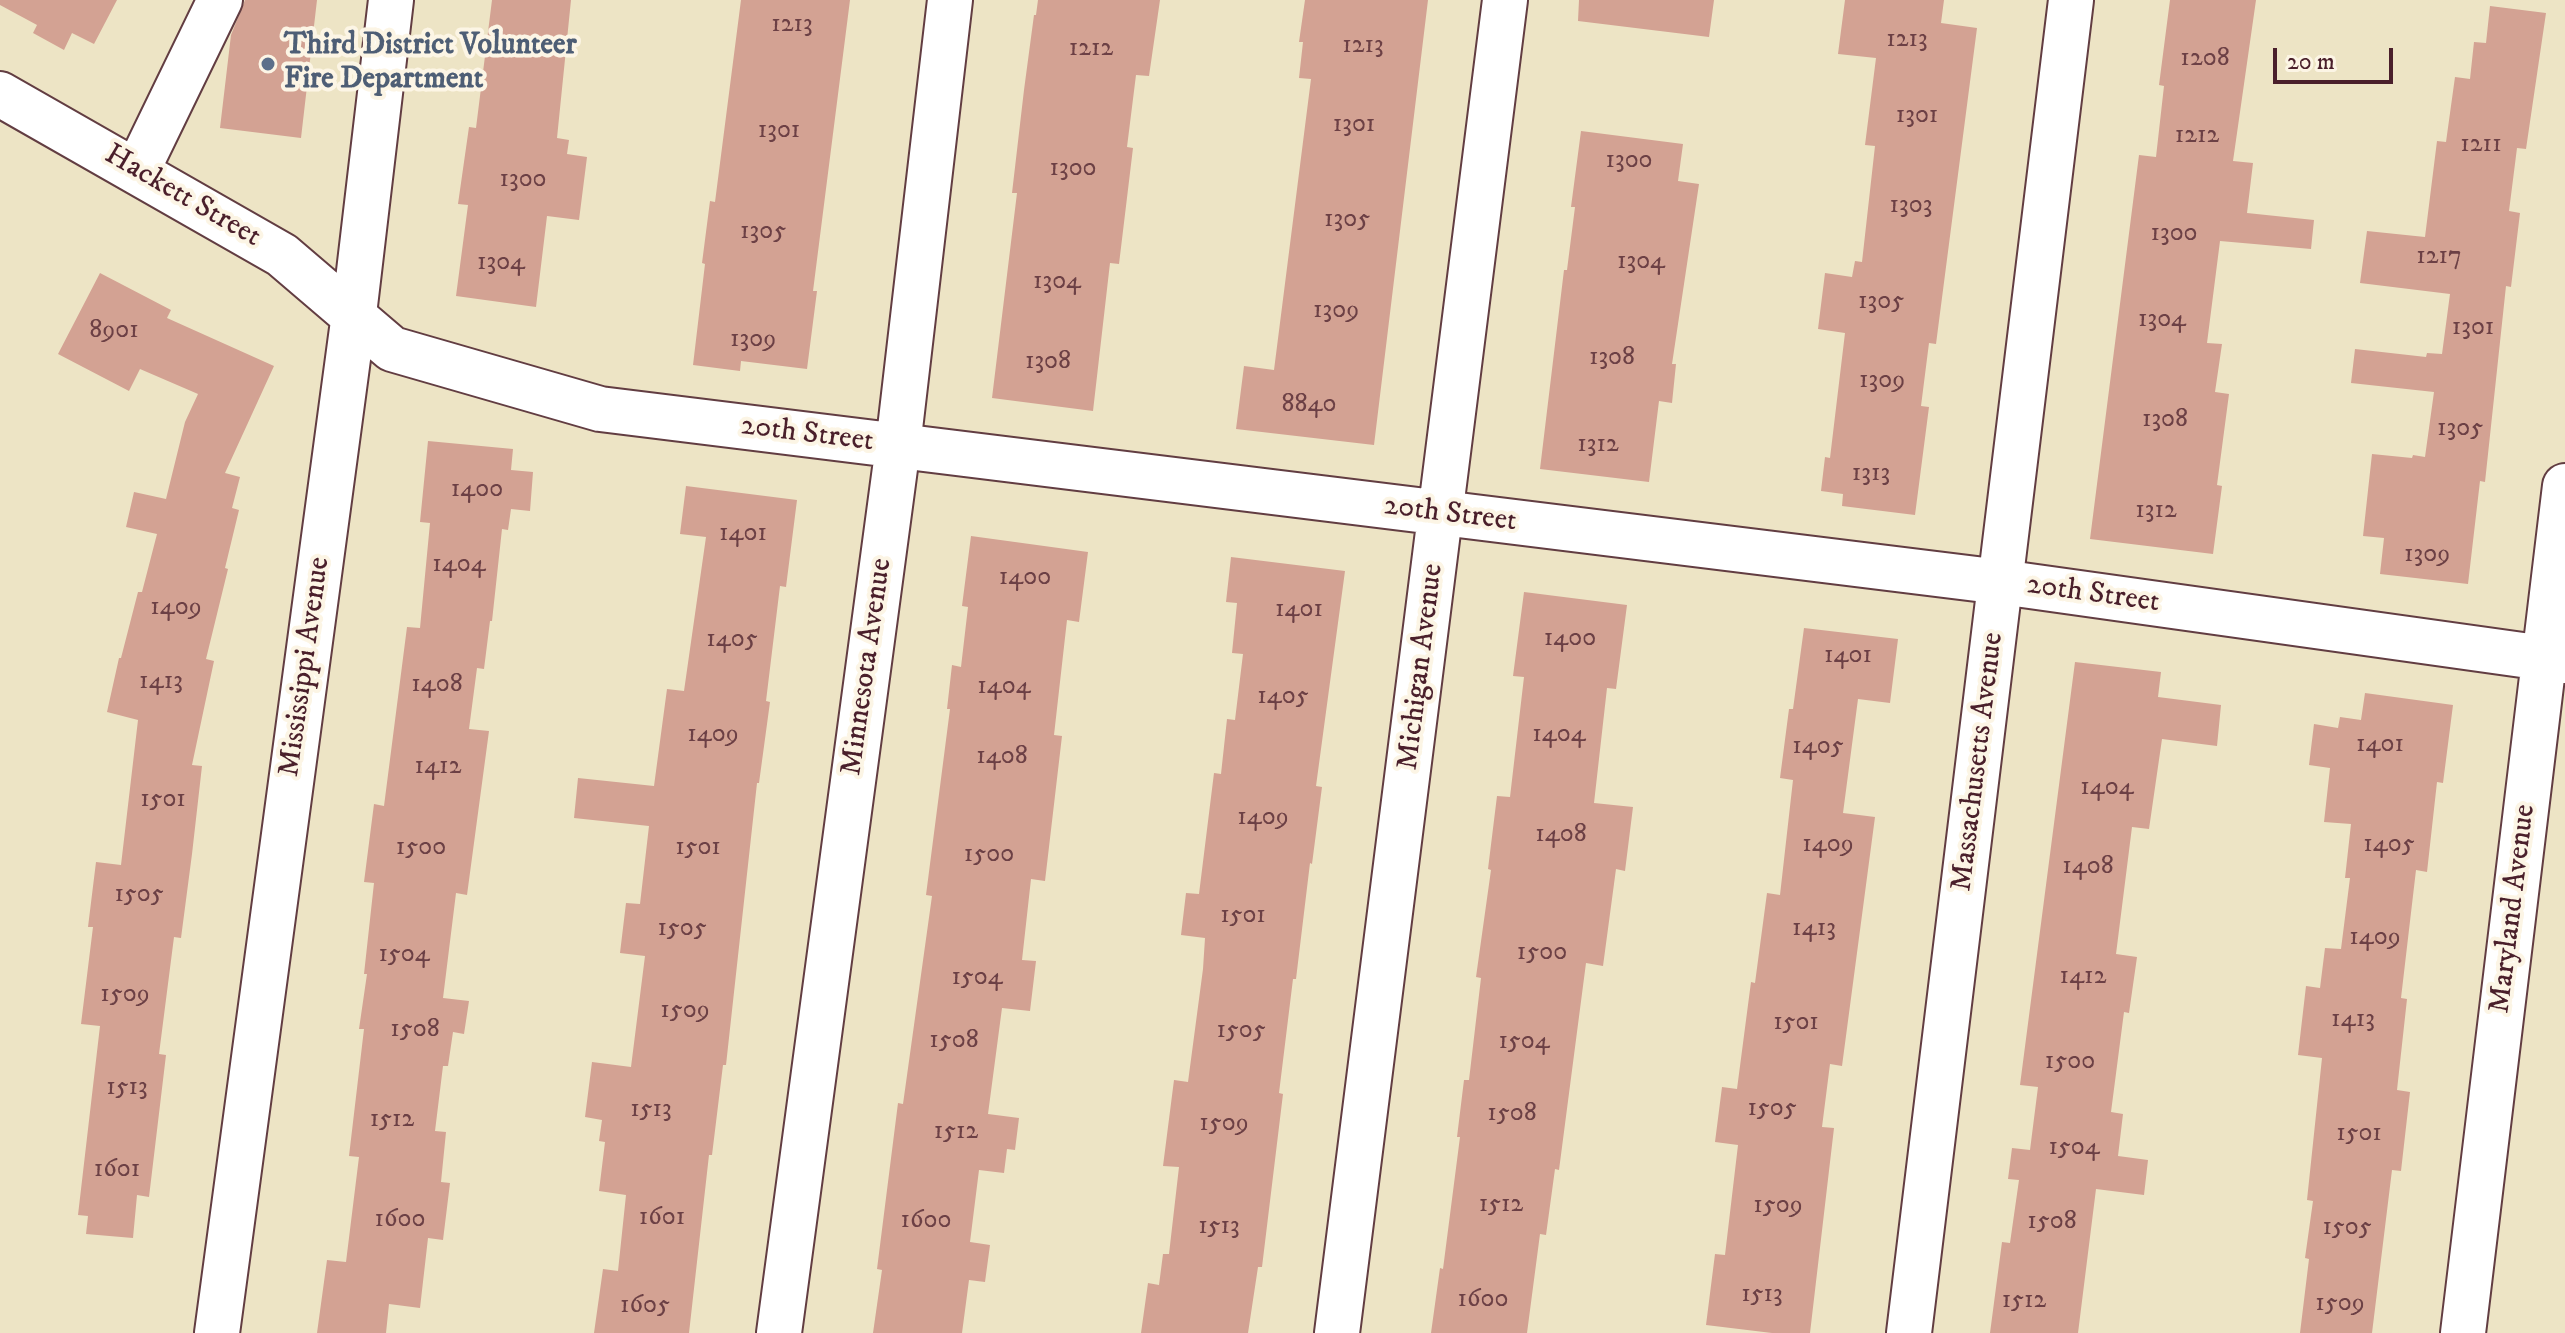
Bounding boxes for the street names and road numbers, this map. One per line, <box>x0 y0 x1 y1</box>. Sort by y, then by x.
street label: Hackett Street <box>97 138 267 256</box>
street label: 20th Street <box>739 409 875 461</box>
street label: 20th Street <box>1382 489 1518 541</box>
street label: Mississippi Avenue <box>273 555 339 779</box>
street label: Minnesota Avenue <box>835 556 901 778</box>
street label: Michigan Avenue <box>1391 562 1453 772</box>
street label: 20th Street <box>2024 568 2162 622</box>
street label: Massachusetts Avenue <box>1945 631 2013 893</box>
street label: Maryland Avenue <box>2483 802 2545 1016</box>

